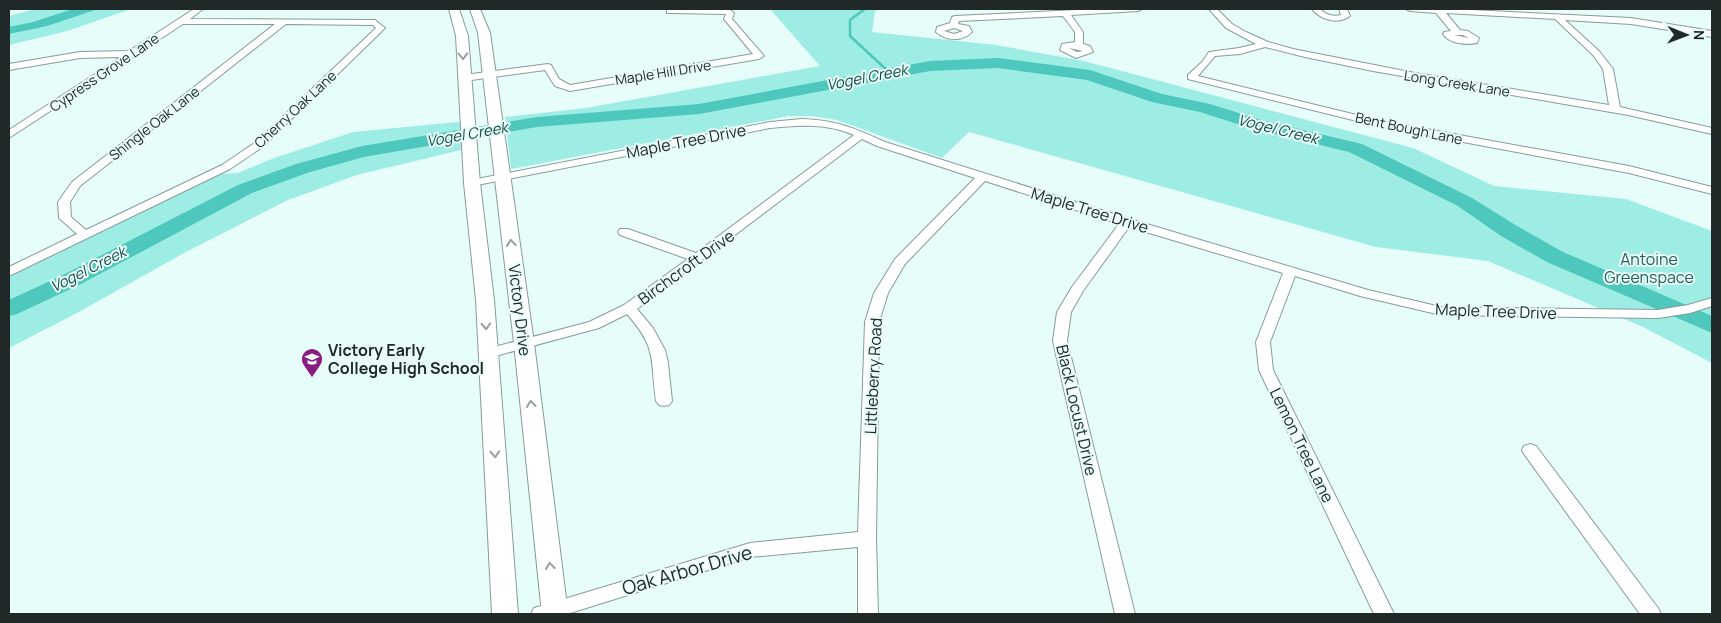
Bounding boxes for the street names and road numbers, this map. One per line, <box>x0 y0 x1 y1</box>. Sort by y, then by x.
street label: Cypress Grove Lane <box>46 28 162 116</box>
street label: Maple Hill Drive <box>614 55 712 89</box>
street label: Long Creek Lane <box>1403 65 1511 101</box>
street label: Cherry Oak Lane <box>250 66 340 152</box>
street label: Shingle Oak Lane <box>105 82 203 164</box>
street label: Bent Bough Lane <box>1354 107 1464 149</box>
street label: Maple Tree Drive <box>624 119 748 163</box>
street label: Maple Tree Drive <box>1029 182 1151 238</box>
street label: Birchcroft Drive <box>633 225 739 309</box>
street label: Victory Drive <box>503 263 537 357</box>
street label: Maple Tree Drive <box>1435 298 1557 324</box>
street label: Littleberry Road <box>859 317 887 435</box>
street label: Black Locust Drive <box>1051 342 1103 478</box>
street label: Lemon Tree Lane <box>1265 384 1339 506</box>
street label: Oak Arbor Drive <box>619 539 755 601</box>

